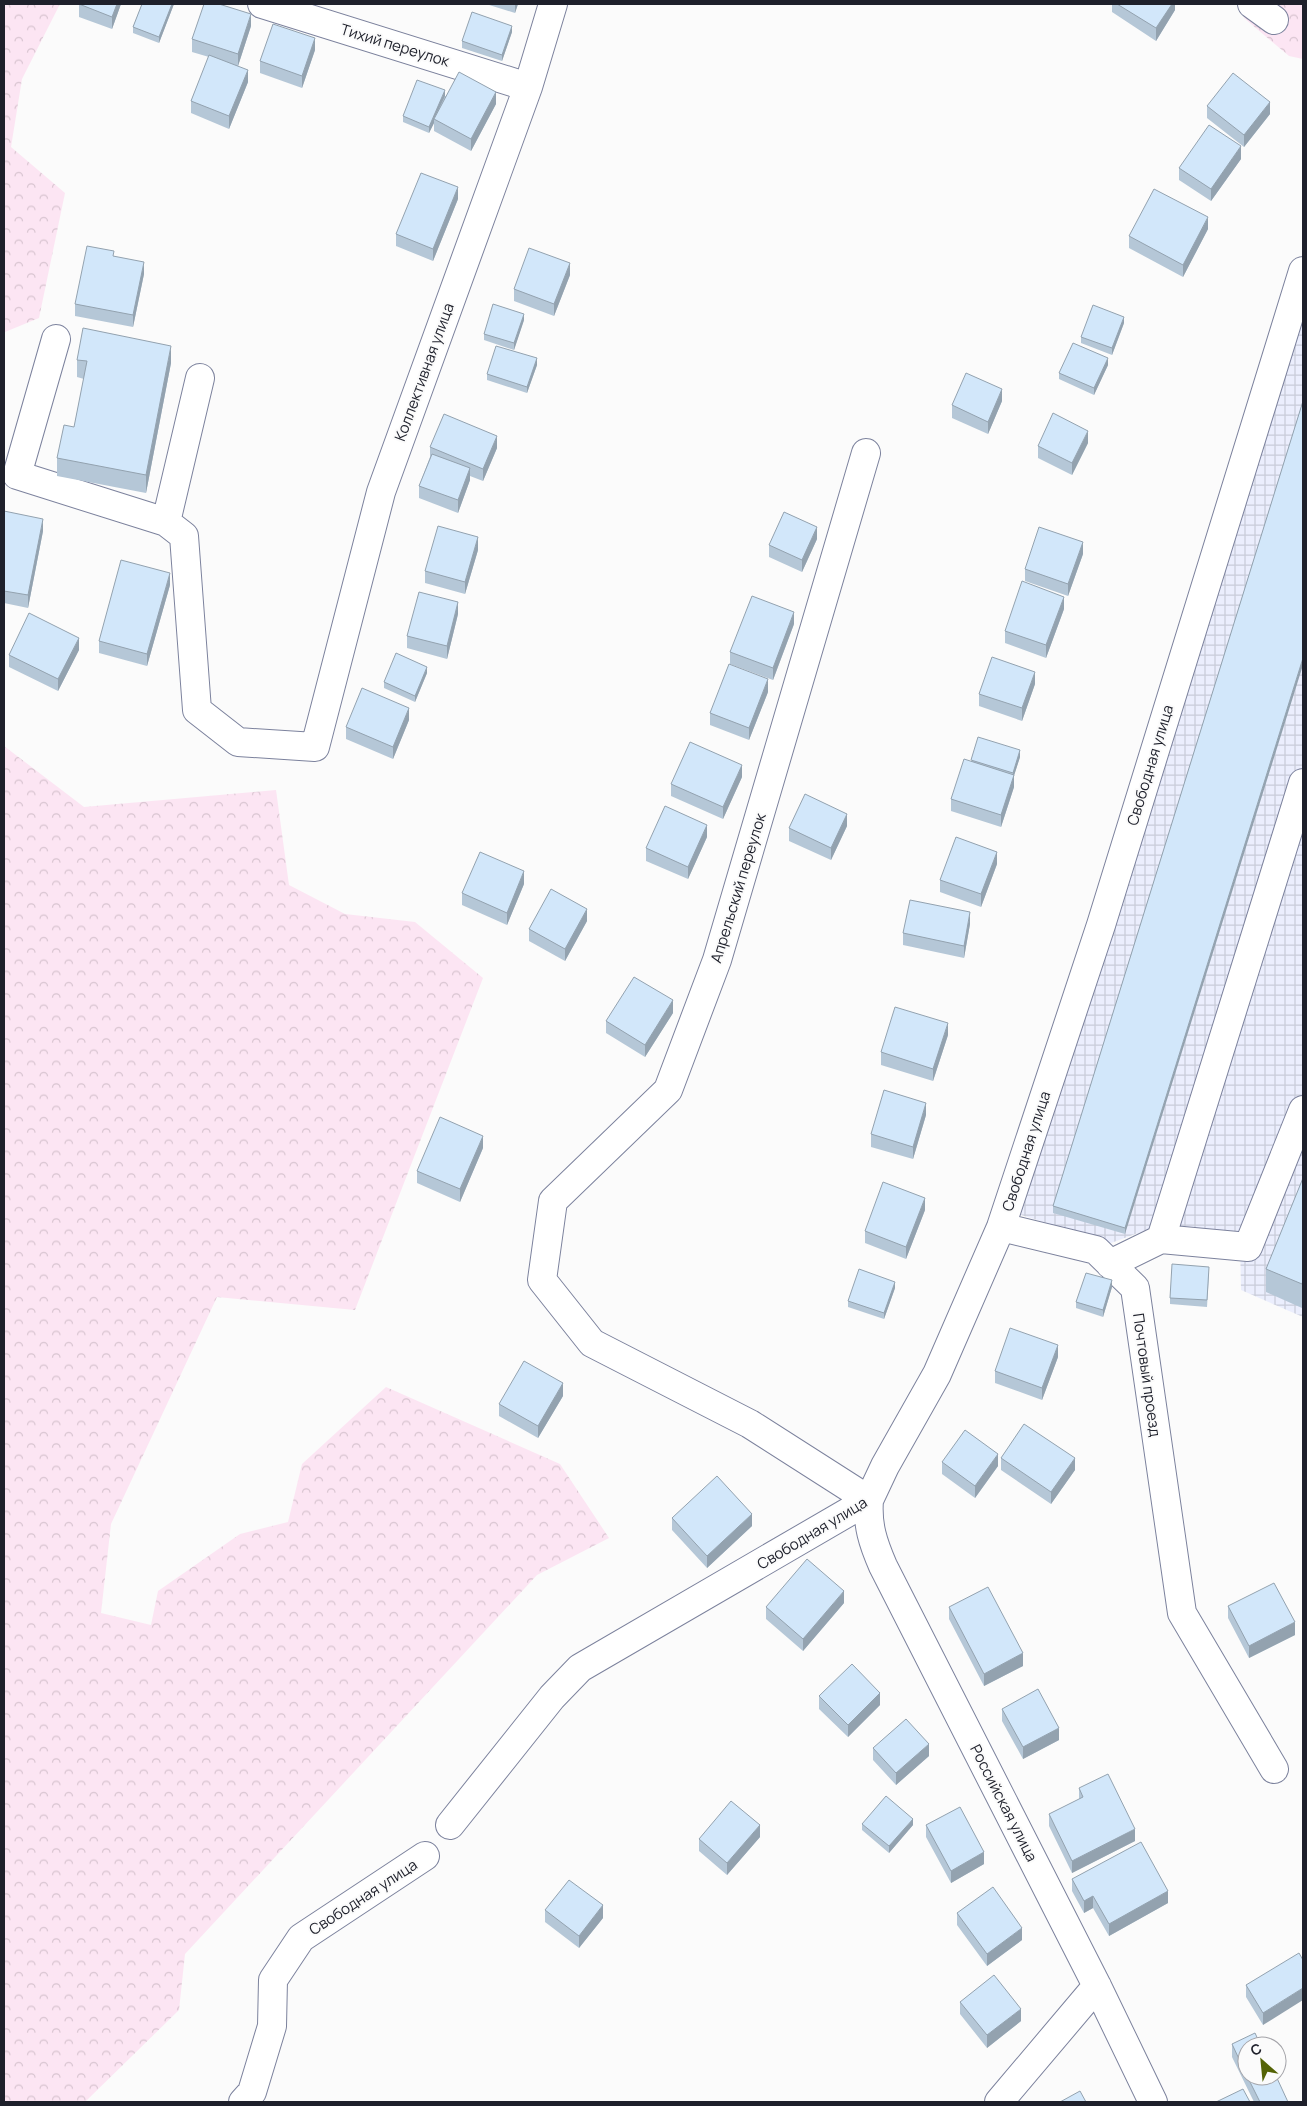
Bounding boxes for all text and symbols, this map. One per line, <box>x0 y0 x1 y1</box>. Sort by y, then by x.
street label: Тихий переулок <box>338 18 453 72</box>
street label: Коллективная улица <box>389 300 459 444</box>
street label: Свободная улица <box>1122 702 1178 828</box>
street label: Апрельский переулок <box>705 810 771 965</box>
street label: Свободная улица <box>997 1088 1055 1214</box>
street label: Почтовый проезд <box>1128 1312 1166 1438</box>
street label: Свободная улица <box>753 1492 871 1574</box>
street label: Российская улица <box>965 1741 1043 1865</box>
street label: Свободная улица <box>305 1854 421 1940</box>
north arrow <box>1237 2036 1287 2086</box>
text: С <box>1247 2038 1265 2060</box>

